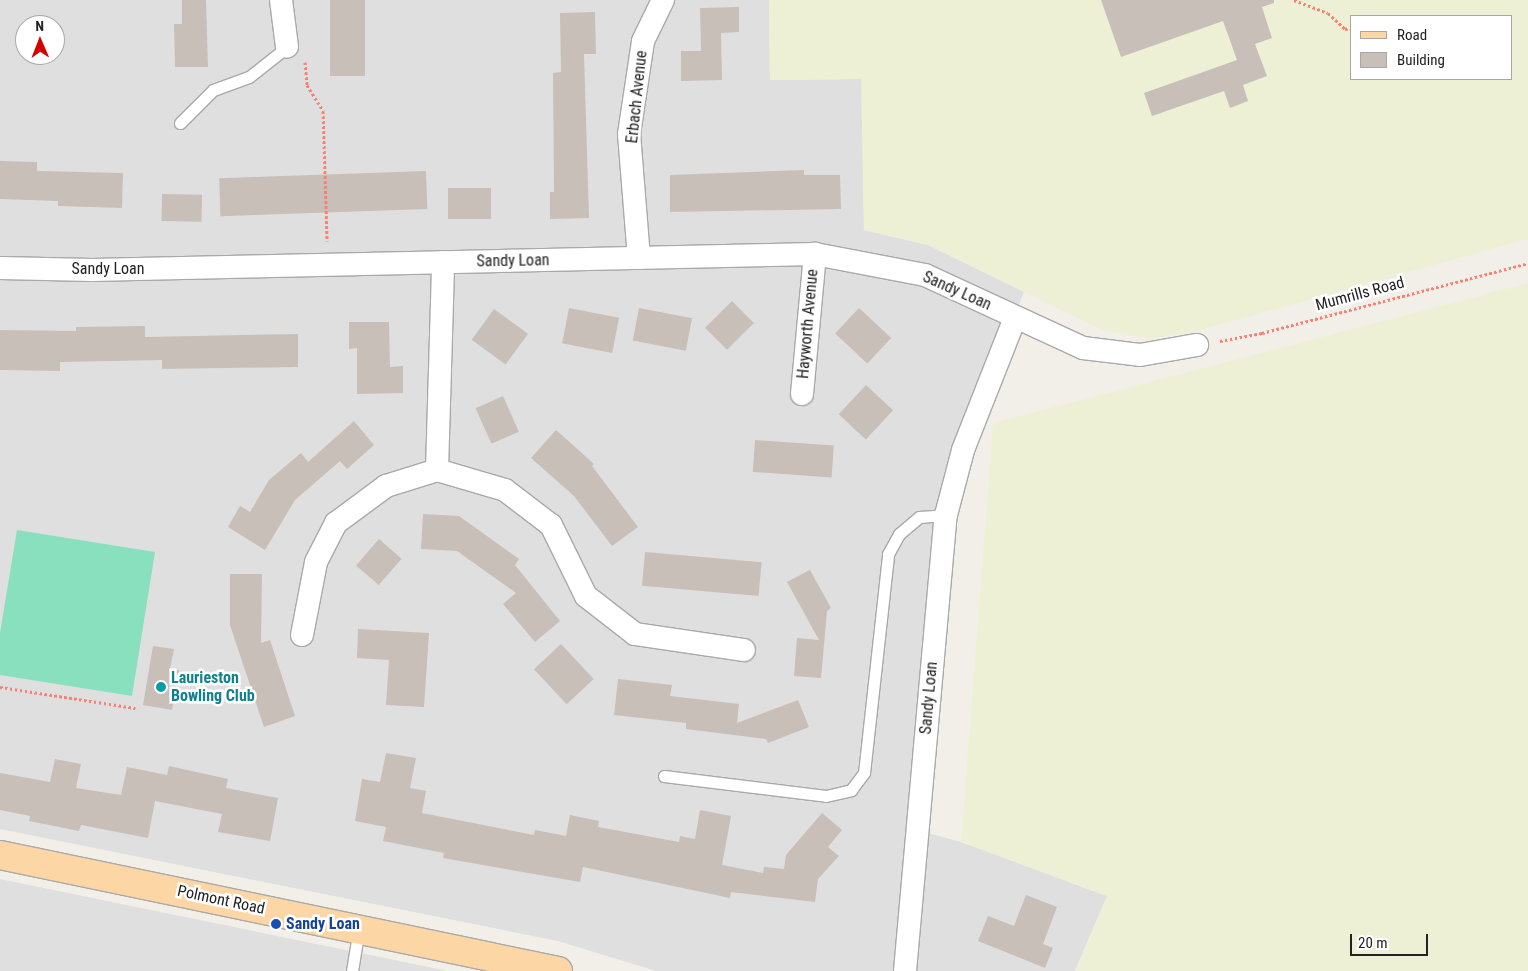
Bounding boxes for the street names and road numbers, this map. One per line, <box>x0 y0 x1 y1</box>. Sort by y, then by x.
street label: Erbach Avenue <box>623 50 651 144</box>
street label: Sandy Loan <box>476 251 550 271</box>
street label: Sandy Loan <box>71 259 145 279</box>
street label: Sandy Loan <box>920 267 994 315</box>
street label: Hayworth Avenue <box>794 268 822 380</box>
street label: Mumrills Road <box>1314 273 1406 315</box>
street label: Sandy Loan <box>916 661 942 735</box>
street label: Polmont Road <box>176 881 266 919</box>

